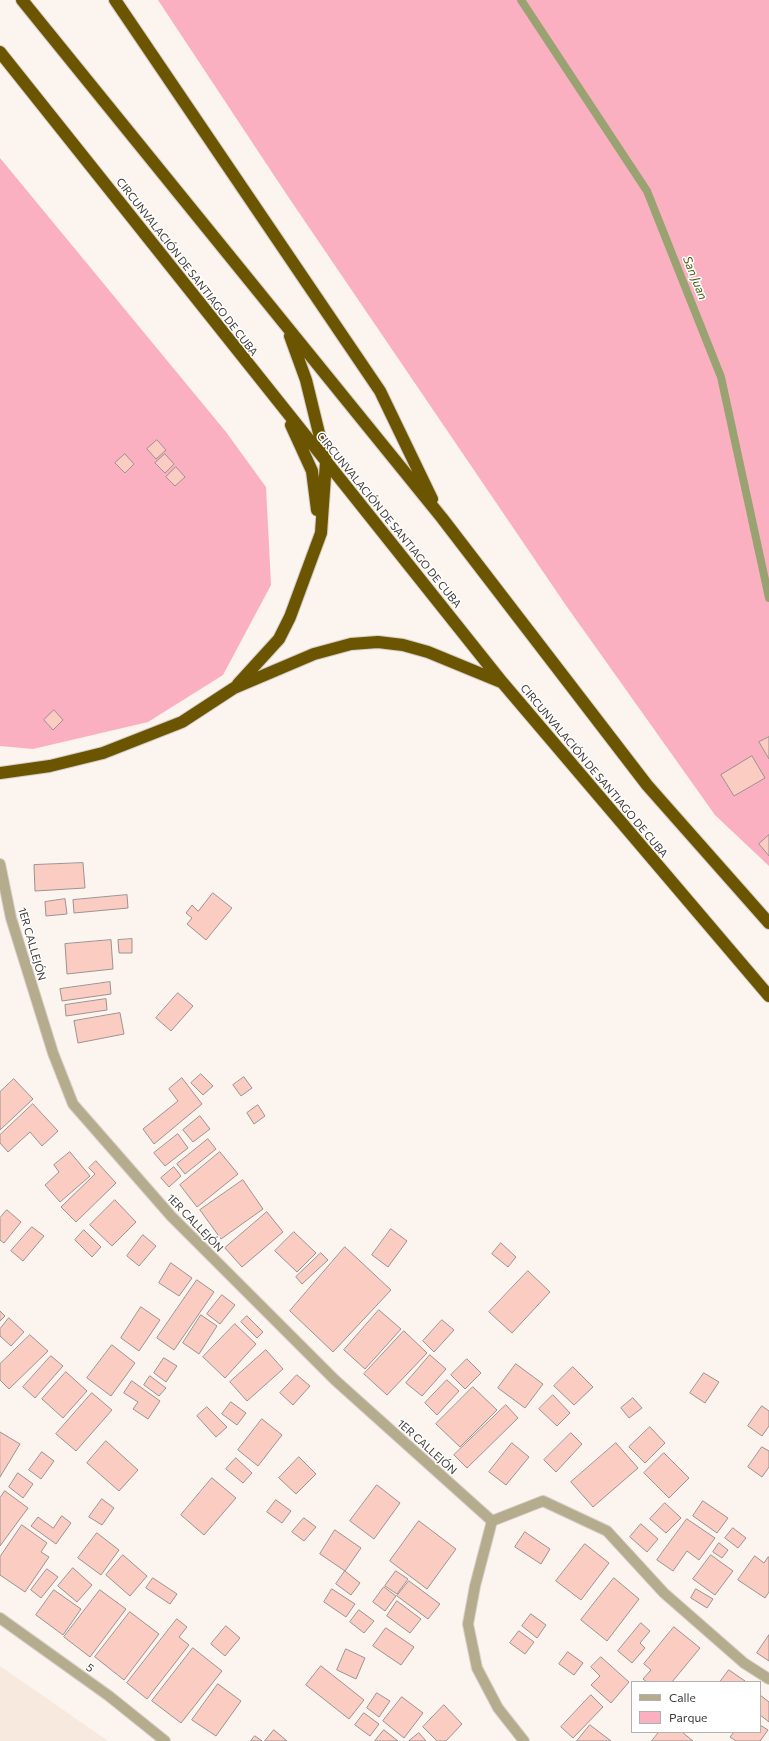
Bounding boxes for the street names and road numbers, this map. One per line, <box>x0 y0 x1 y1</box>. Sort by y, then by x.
street label: CIRCUNVALACIÓN DE SANTIAGO DE CUBA <box>113 175 261 359</box>
street label: CIRCUNVALACIÓN DE SANTIAGO DE CUBA <box>314 430 464 610</box>
street label: CIRCUNVALACIÓN DE SANTIAGO DE CUBA <box>518 682 670 860</box>
street label: 1ER CALLEJÓN <box>15 906 49 982</box>
street label: 1ER CALLEJÓN <box>164 1191 226 1255</box>
street label: 1ER CALLEJÓN <box>395 1417 459 1477</box>
street label: 5 <box>84 1661 96 1675</box>

